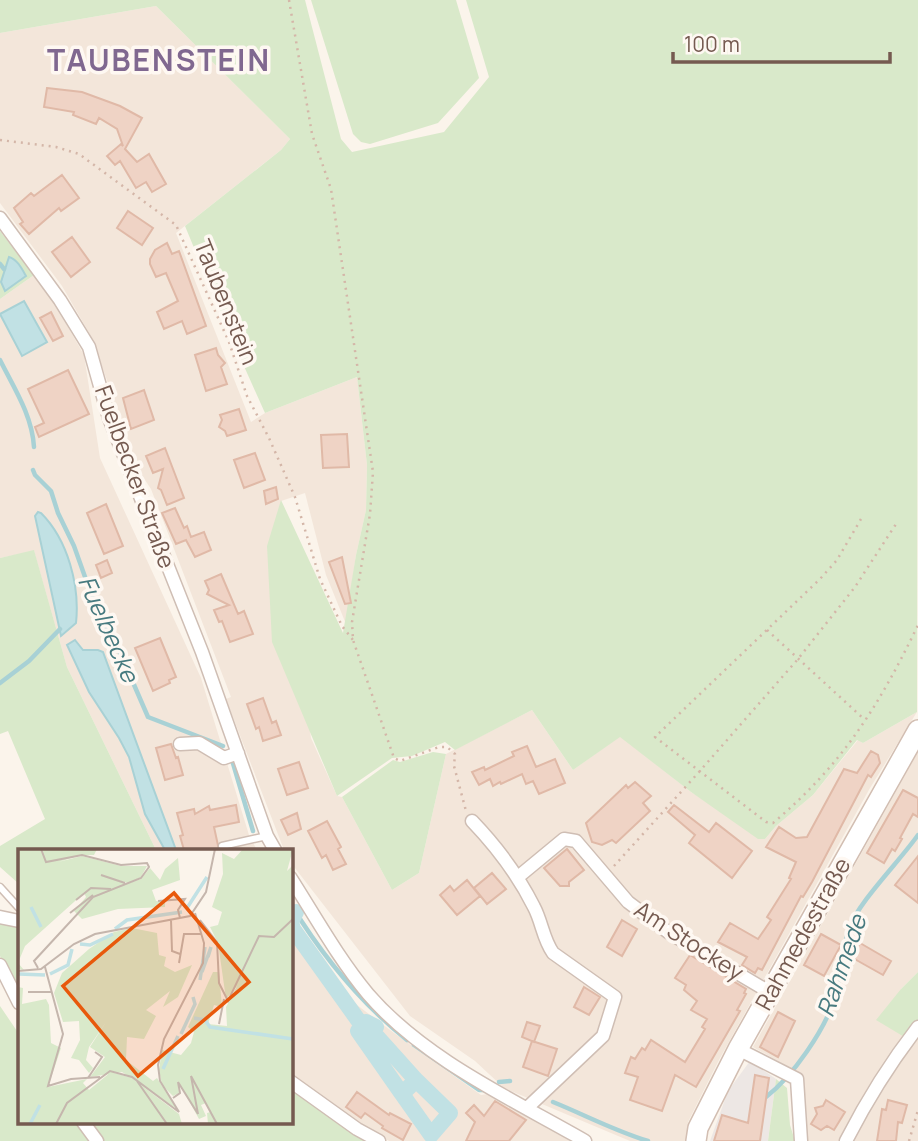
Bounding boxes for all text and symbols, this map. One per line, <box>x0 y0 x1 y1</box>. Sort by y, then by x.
scale bar <box>673 21 890 65</box>
text: 100 m <box>684 30 740 58</box>
district label: TAUBENSTEIN <box>47 39 271 80</box>
street label: Taubenstein <box>187 234 267 369</box>
street label: Fuelbecker Straße <box>88 381 184 573</box>
water label: Fuelbecke <box>71 570 148 689</box>
inset map <box>18 849 292 1124</box>
street label: Rahmedestraße <box>750 853 856 1015</box>
street label: Am Stockey <box>629 893 750 987</box>
water label: Rahmede <box>811 912 873 1020</box>

